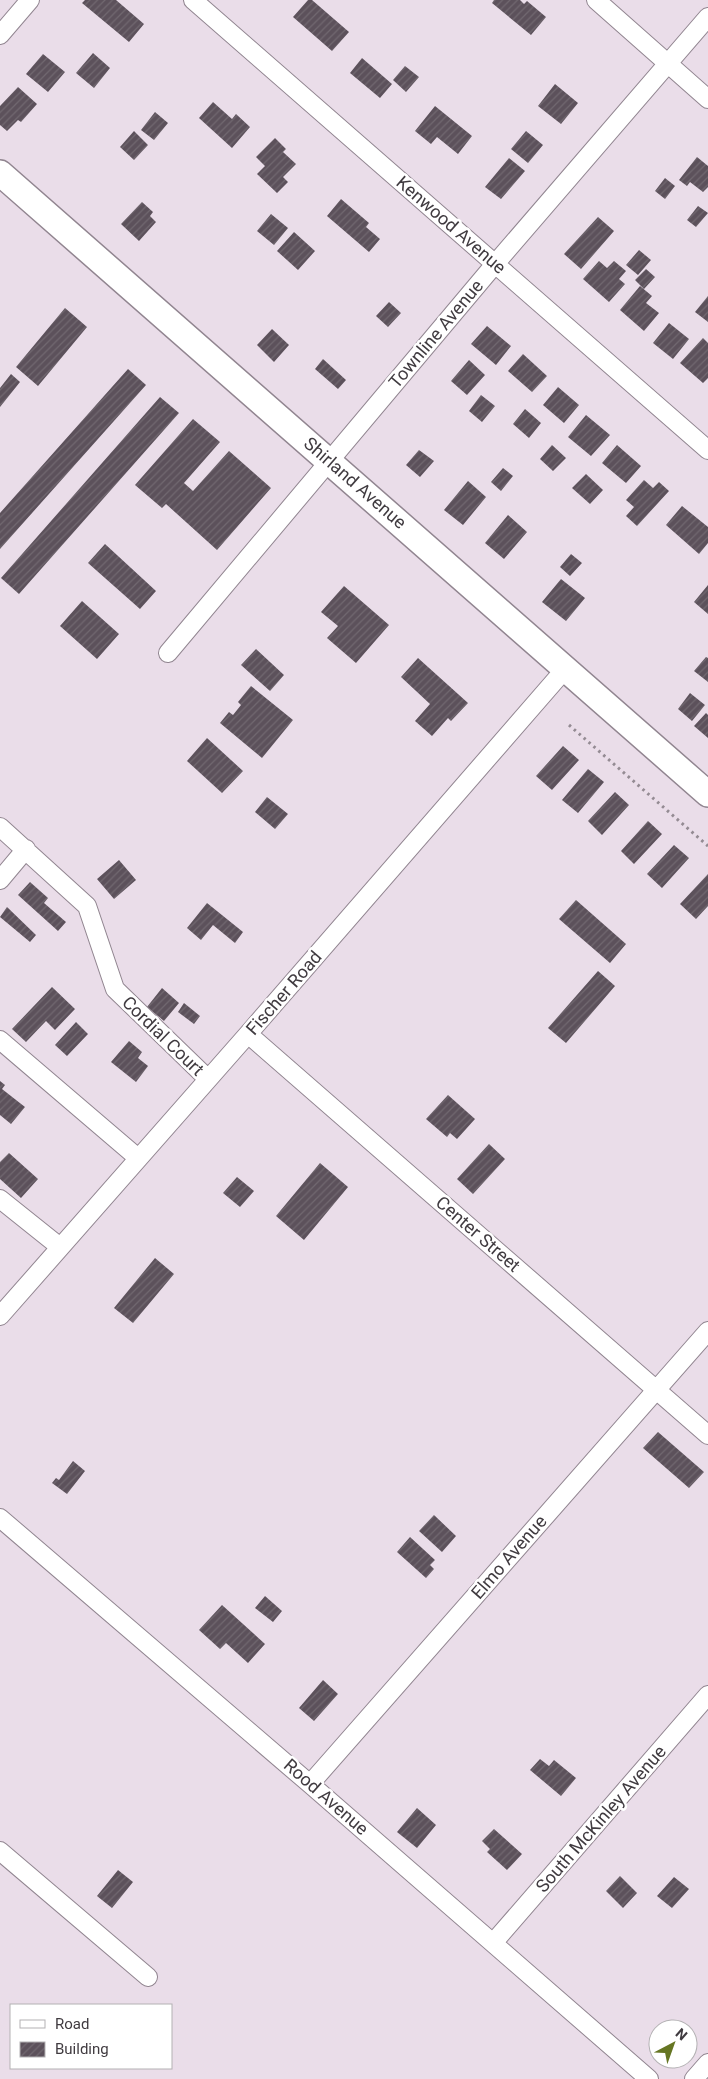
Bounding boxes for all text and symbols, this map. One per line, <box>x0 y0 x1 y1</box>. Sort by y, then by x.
street label: Kenwood Avenue <box>392 171 510 278</box>
street label: Townline Avenue <box>384 275 487 392</box>
street label: Shirland Avenue <box>300 432 411 533</box>
street label: Fischer Road <box>241 946 326 1039</box>
street label: Cordial Court <box>118 991 209 1080</box>
street label: Center Street <box>432 1191 525 1276</box>
street label: Elmo Avenue <box>467 1511 551 1603</box>
street label: South McKinley Avenue <box>531 1741 670 1896</box>
street label: Rood Avenue <box>280 1754 373 1839</box>
legend <box>10 2004 172 2069</box>
text: Road <box>55 2015 89 2033</box>
north arrow <box>648 2019 698 2069</box>
text: N <box>673 2025 691 2043</box>
text: Building <box>55 2040 109 2058</box>

